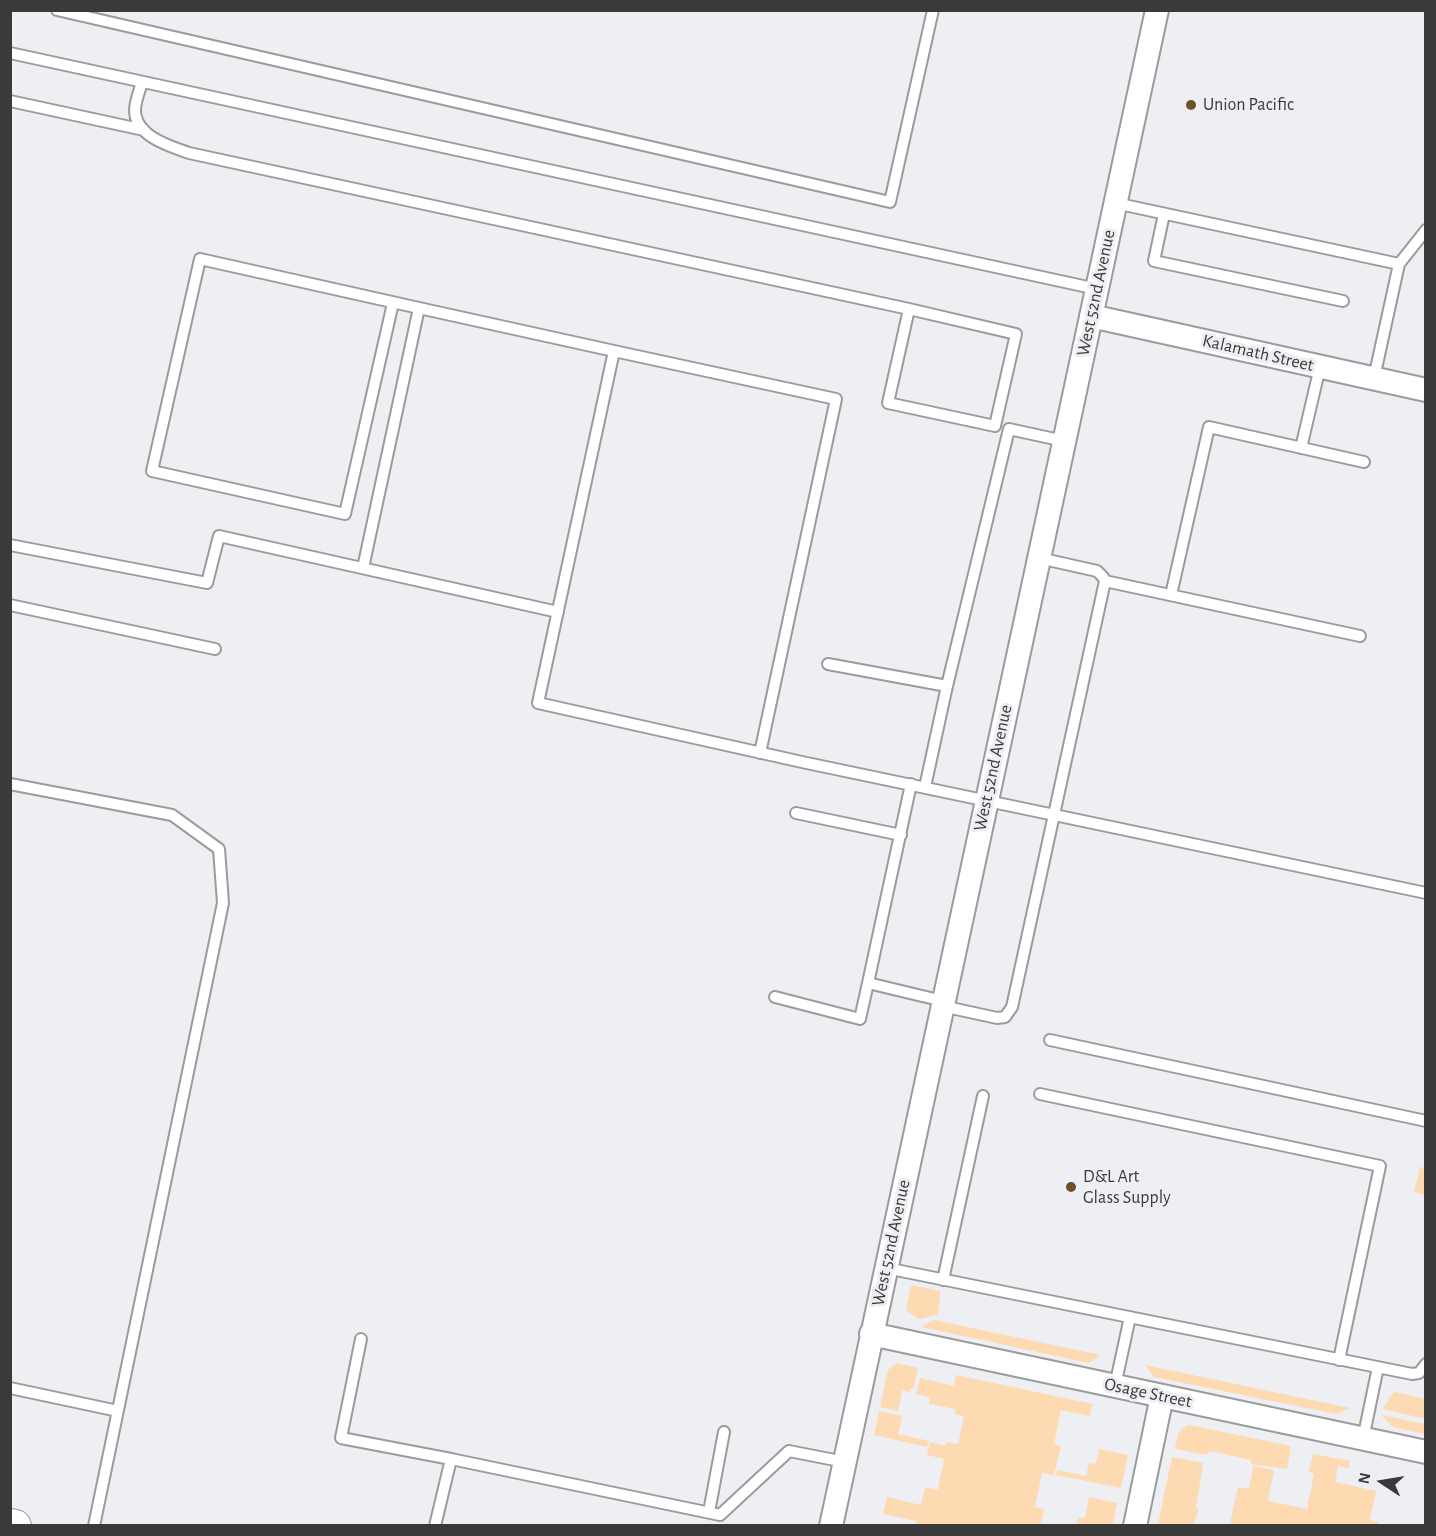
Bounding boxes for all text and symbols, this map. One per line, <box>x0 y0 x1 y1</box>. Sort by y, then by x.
place label: Union Pacific <box>1203 94 1294 116</box>
marker: Union Pacific <box>1184 98 1198 112</box>
street label: West 52nd Avenue <box>1072 228 1120 358</box>
street label: Kalamath Street <box>1200 330 1316 376</box>
street label: West 52nd Avenue <box>969 703 1017 833</box>
place label: D&L Art Glass Supply <box>1083 1166 1171 1208</box>
street label: West 52nd Avenue <box>867 1178 915 1308</box>
marker: D&L Art Glass Supply <box>1064 1180 1078 1194</box>
street label: Osage Street <box>1102 1373 1194 1413</box>
north arrow <box>1352 1452 1412 1512</box>
text: N <box>1355 1471 1373 1485</box>

